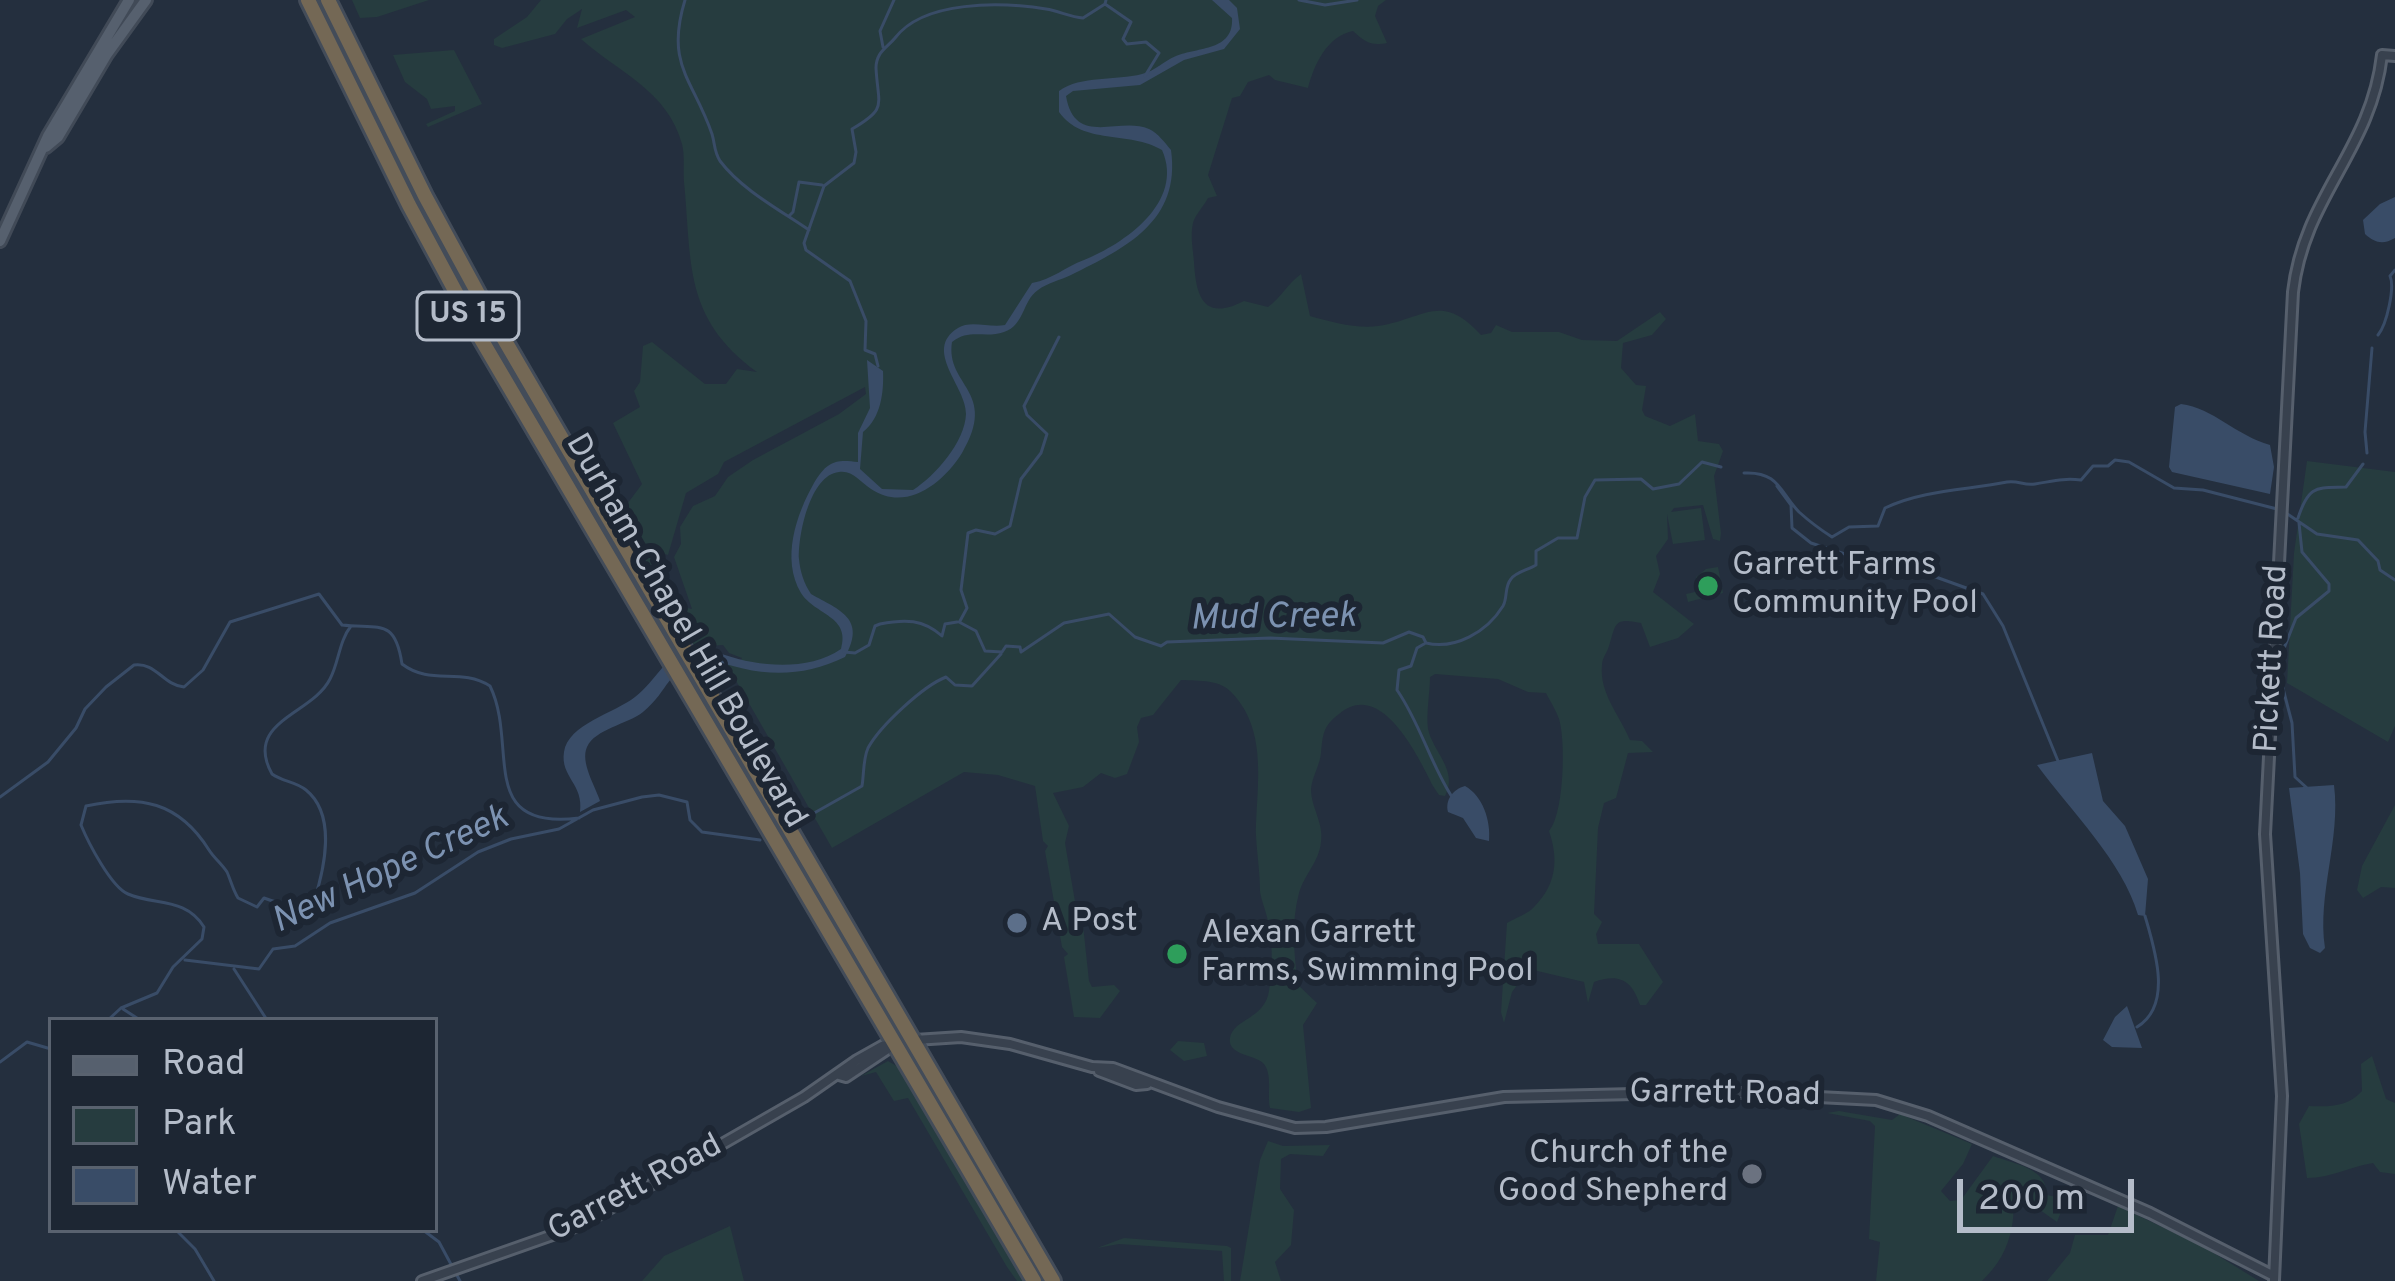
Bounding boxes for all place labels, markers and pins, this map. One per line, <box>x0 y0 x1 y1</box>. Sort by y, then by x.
place label: Garrett Farms Community Pool <box>1732 547 1978 625</box>
marker: Garrett Farms Community Pool <box>1695 573 1721 599</box>
place label: A Post <box>1041 903 1138 943</box>
marker: A Post <box>1004 910 1030 936</box>
place label: Alexan Garrett Farms, Swimming Pool <box>1201 915 1534 993</box>
marker: Alexan Garrett Farms, Swimming Pool <box>1164 941 1190 967</box>
place label: Church of the Good Shepherd <box>1498 1135 1728 1213</box>
marker: Church of the Good Shepherd <box>1739 1161 1765 1187</box>

